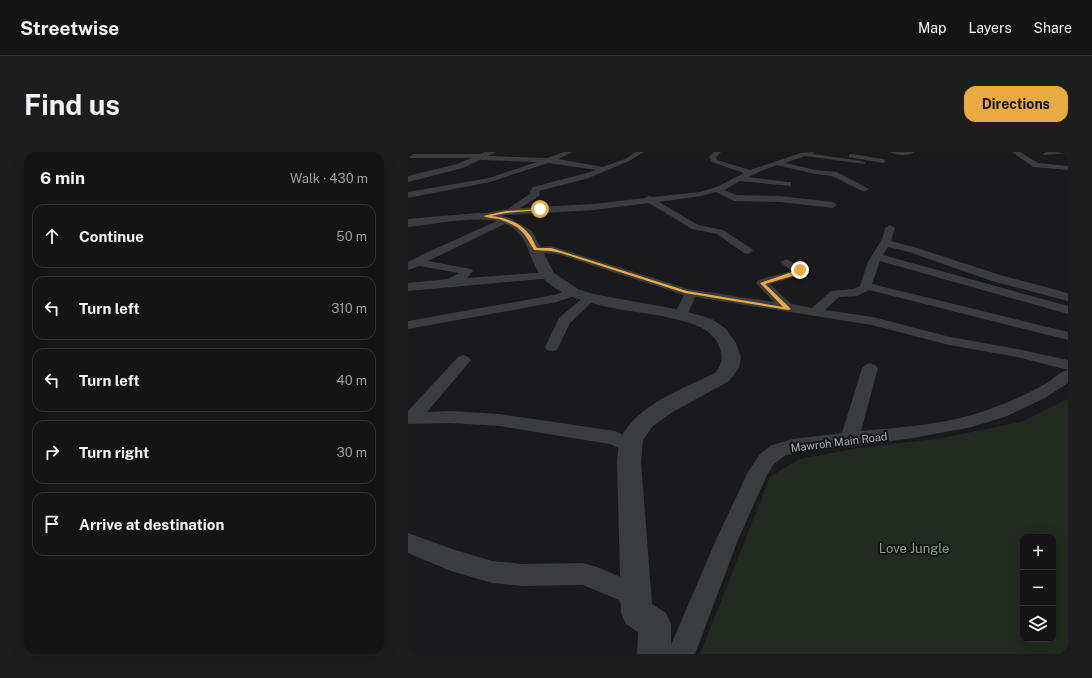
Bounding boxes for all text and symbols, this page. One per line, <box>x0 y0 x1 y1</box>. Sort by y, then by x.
text: Streetwise <box>20 17 119 39</box>
text: Map <box>918 20 946 36</box>
text: Layers <box>968 20 1012 36</box>
text: Share <box>1034 20 1072 36</box>
button: Directions <box>964 86 1068 122</box>
text: Find us <box>24 88 120 121</box>
text: 6 min <box>40 168 85 188</box>
text: Walk · 430 m <box>290 171 368 186</box>
route start <box>531 200 549 218</box>
icon: ahead <box>41 225 63 247</box>
text: Continue <box>79 228 144 245</box>
text: 50 m <box>336 229 367 244</box>
route end <box>791 261 809 279</box>
icon: left <box>41 297 63 319</box>
text: Turn left <box>79 300 140 317</box>
text: 310 m <box>331 301 367 316</box>
icon: left <box>41 369 63 391</box>
text: Turn left <box>79 372 140 389</box>
text: 40 m <box>336 373 367 388</box>
street label: Mawroh Main Road <box>790 430 888 454</box>
icon: right <box>41 441 63 463</box>
text: Turn right <box>79 444 149 461</box>
text: 30 m <box>337 445 367 460</box>
icon: arrive <box>41 513 63 535</box>
text: Arrive at destination <box>79 516 224 533</box>
map controls <box>1020 534 1056 642</box>
button: + <box>1020 534 1056 570</box>
park label: Love Jungle <box>879 541 949 556</box>
button: − <box>1020 570 1056 606</box>
button: layers <box>1020 606 1056 642</box>

